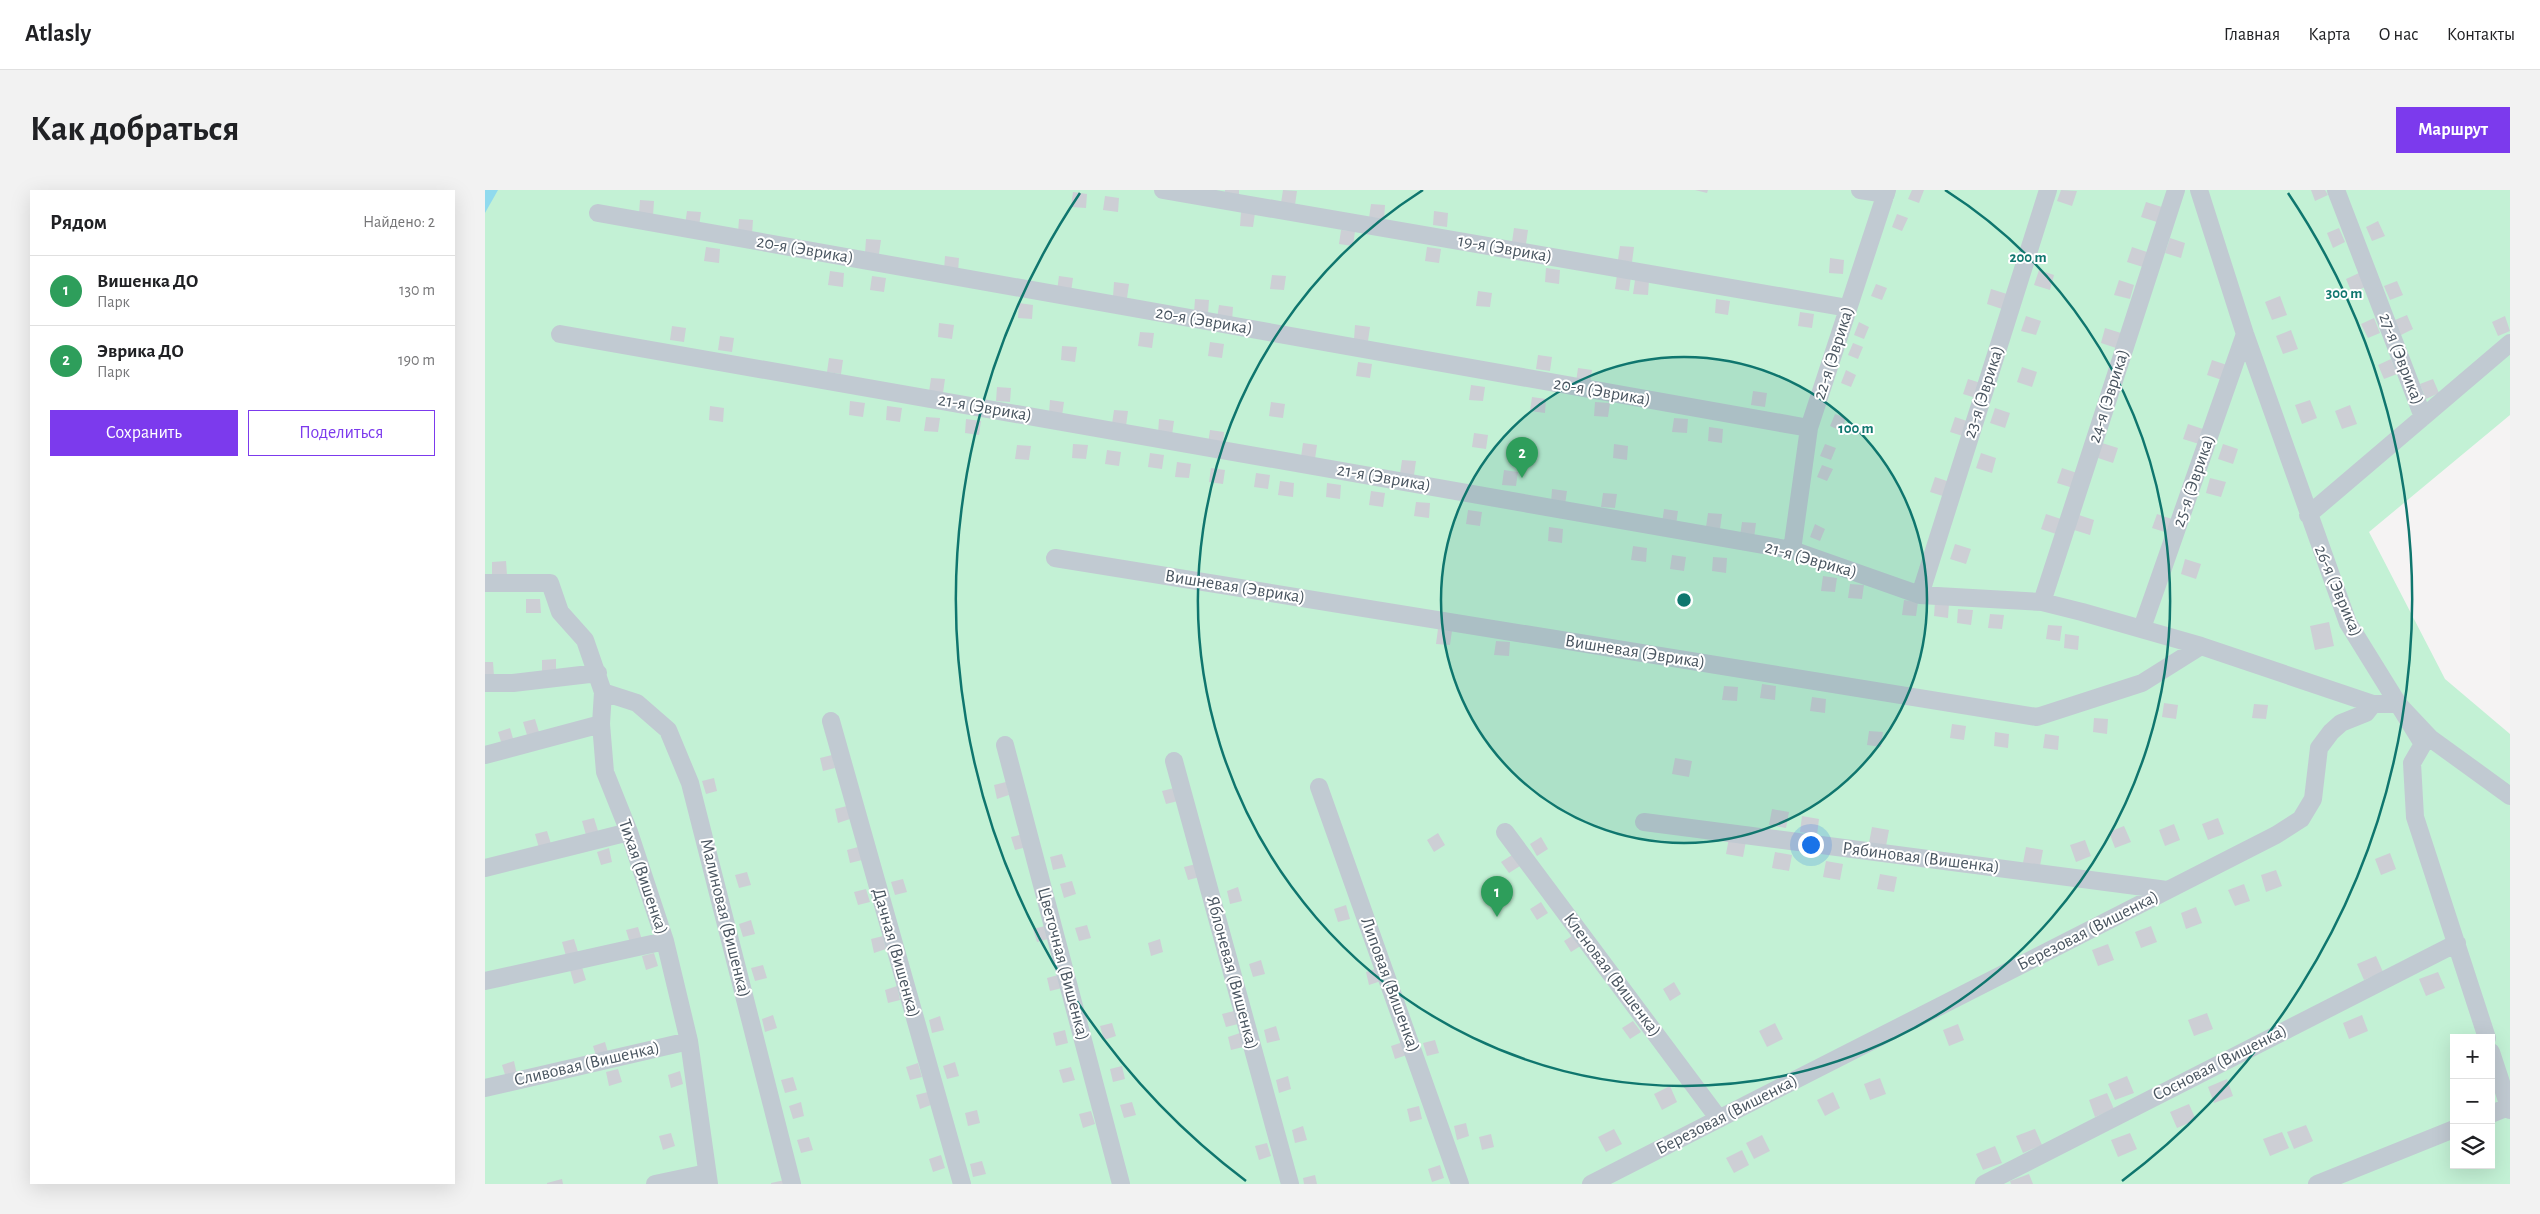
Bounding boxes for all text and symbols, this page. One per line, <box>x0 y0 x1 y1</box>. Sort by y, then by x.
text: Atlasly <box>25 22 91 46</box>
text: Главная <box>2224 26 2280 44</box>
text: Карта <box>2308 26 2350 44</box>
text: О нас <box>2378 26 2419 44</box>
text: Контакты <box>2447 26 2515 44</box>
button: Маршрут <box>2396 107 2510 153</box>
text: Как добраться <box>30 112 239 147</box>
text: Рядом <box>50 212 107 233</box>
text: Найдено: 2 <box>363 214 435 230</box>
street label: 19-я (Эврика) <box>1456 232 1554 266</box>
street label: 20-я (Эврика) <box>755 233 855 267</box>
text: 200 m <box>2009 250 2047 265</box>
text: Вишенка ДО <box>97 272 199 291</box>
text: 1 <box>63 282 69 298</box>
text: 130 m <box>399 282 435 298</box>
text: 300 m <box>2326 286 2362 301</box>
text: Парк <box>97 294 130 310</box>
street label: 20-я (Эврика) <box>1154 304 1254 338</box>
street label: 22-я (Эврика) <box>1810 304 1858 402</box>
street label: 27-я (Эврика) <box>2375 311 2427 407</box>
text: Эврика ДО <box>97 342 184 361</box>
street label: 23-я (Эврика) <box>1961 343 2007 441</box>
street label: 24-я (Эврика) <box>2085 347 2133 445</box>
text: 2 <box>62 352 70 368</box>
text: 190 m <box>398 352 435 368</box>
text: Парк <box>97 364 130 380</box>
street label: 20-я (Эврика) <box>1552 375 1652 409</box>
street label: 21-я (Эврика) <box>937 391 1033 425</box>
button: Сохранить <box>50 410 238 456</box>
button: Поделиться <box>248 410 435 456</box>
text: 100 m <box>1838 421 1874 436</box>
street label: 25-я (Эврика) <box>2170 433 2218 529</box>
pin: 2 <box>1506 437 1538 478</box>
street label: 21-я (Эврика) <box>1336 461 1432 495</box>
street label: 21-я (Эврика) <box>1763 538 1859 582</box>
street label: 26-я (Эврика) <box>2311 543 2365 639</box>
street label: Вишневая (Эврика) <box>1164 567 1306 607</box>
centre of rings <box>1675 591 1693 609</box>
street label: Вишневая (Эврика) <box>1564 632 1706 672</box>
street label: Тихая (Вишенка) <box>615 817 671 937</box>
your location <box>1798 832 1824 858</box>
street label: Малиновая (Вишенка) <box>697 837 753 999</box>
street label: Рябиновая (Вишенка) <box>1841 838 2001 877</box>
pin: 1 <box>1481 876 1513 917</box>
street label: Цветочная (Вишенка) <box>1034 885 1092 1043</box>
street label: Дачная (Вишенка) <box>869 886 923 1020</box>
street label: Березовая (Вишенка) <box>2014 888 2162 974</box>
street label: Яблоневая (Вишенка) <box>1203 894 1262 1052</box>
street label: Кленовая (Вишенка) <box>1560 910 1664 1040</box>
street label: Липовая (Вишенка) <box>1357 915 1423 1055</box>
street label: Сосновая (Вишенка) <box>2150 1021 2290 1105</box>
map controls <box>2450 1034 2495 1169</box>
button: + <box>2450 1034 2495 1079</box>
street label: Сливовая (Вишенка) <box>512 1038 662 1090</box>
street label: Березовая (Вишенка) <box>1653 1072 1801 1158</box>
button: − <box>2450 1079 2495 1124</box>
button: layers <box>2450 1124 2495 1169</box>

